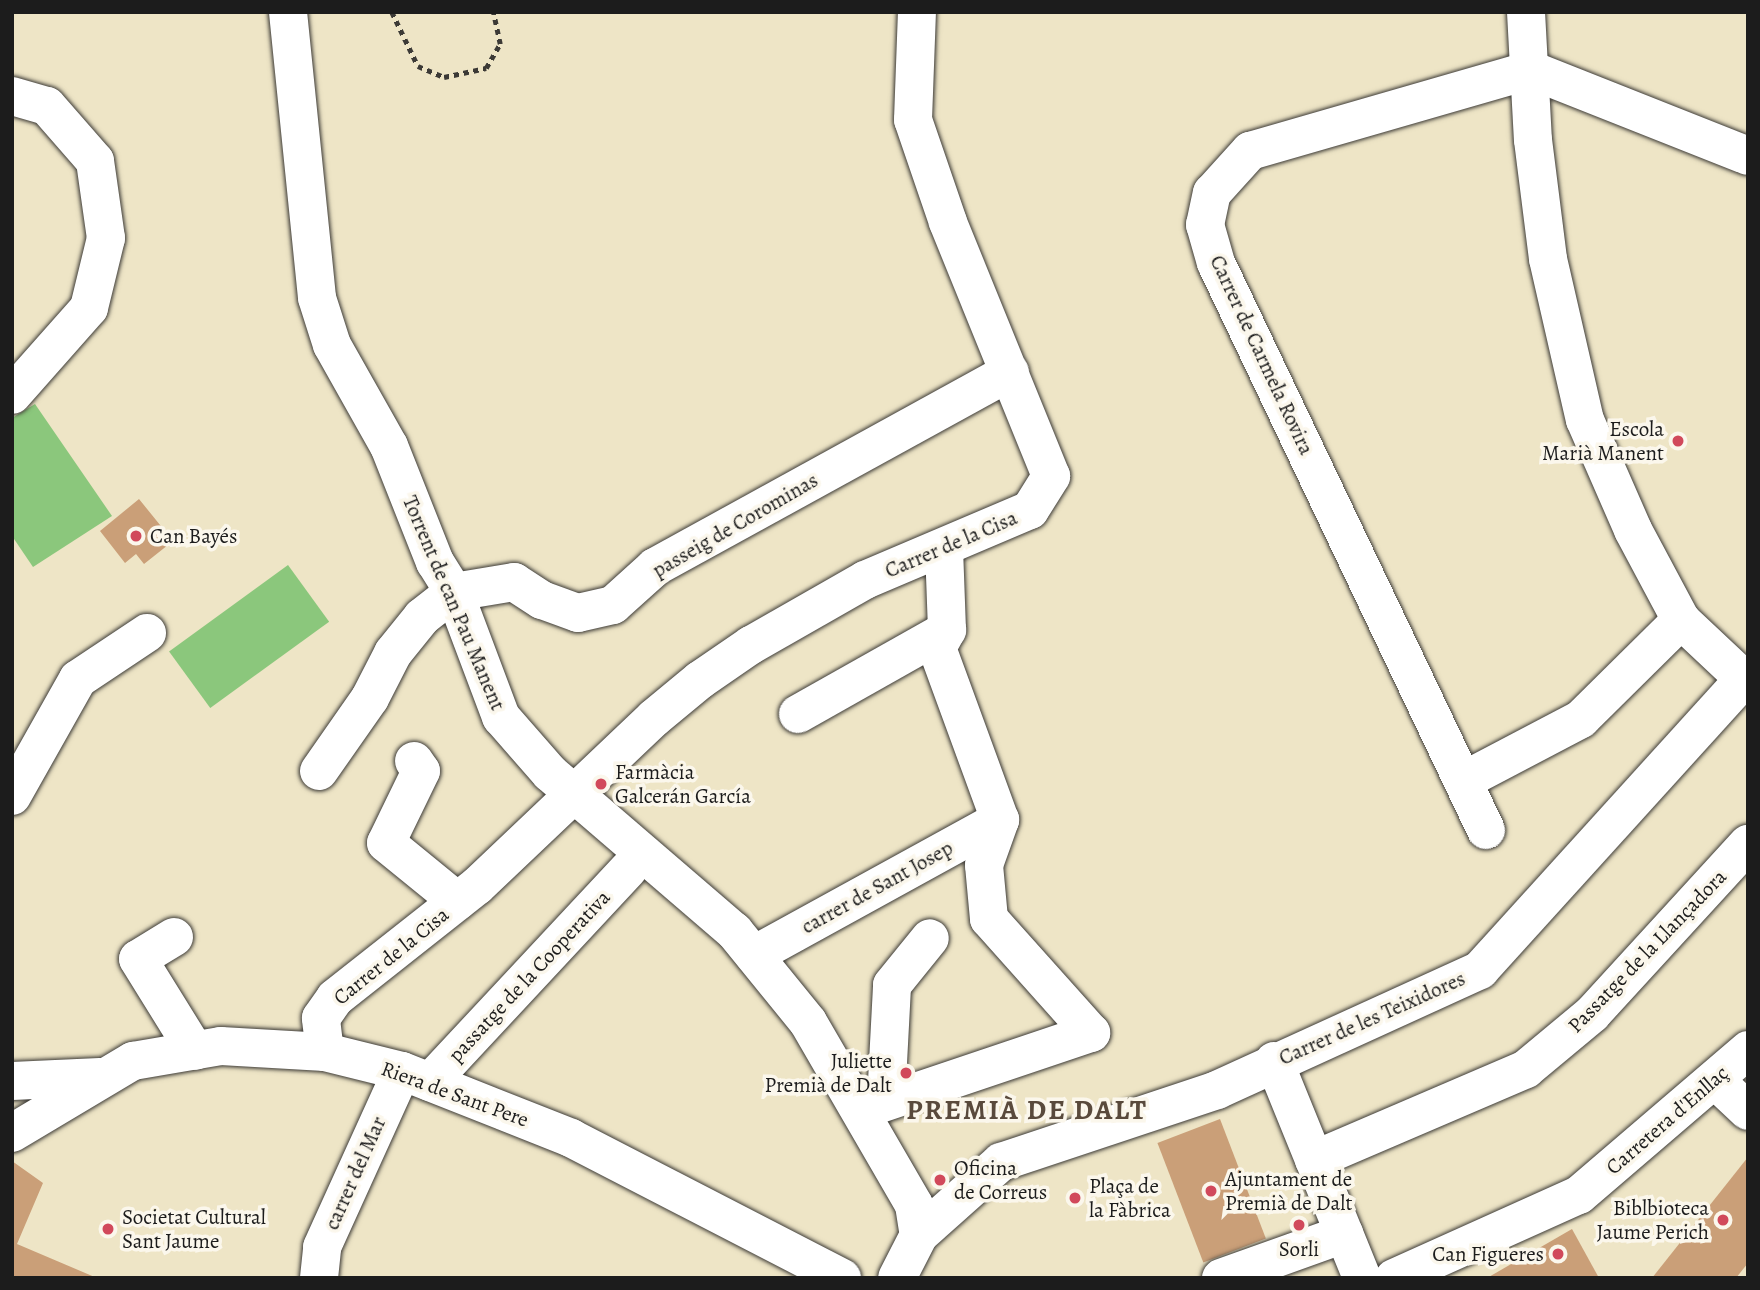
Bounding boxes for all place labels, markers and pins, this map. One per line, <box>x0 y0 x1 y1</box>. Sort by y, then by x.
place label: Escola Marià Manent <box>1542 416 1664 466</box>
marker: Escola Marià Manent <box>1670 433 1686 449</box>
place label: Can Bayés <box>150 523 237 549</box>
marker: Can Bayés <box>128 528 144 544</box>
place label: Farmàcia Galcerán García <box>615 759 751 809</box>
marker: Farmàcia Galcerán García <box>593 776 609 792</box>
place label: Juliette Premià de Dalt <box>765 1048 892 1098</box>
marker: Juliette Premià de Dalt <box>898 1065 914 1081</box>
place label: Oficina de Correus <box>954 1155 1047 1205</box>
place label: Ajuntament de Premià de Dalt <box>1225 1166 1352 1216</box>
marker: Oficina de Correus <box>932 1172 948 1188</box>
place label: Plaça de la Fàbrica <box>1089 1173 1171 1223</box>
marker: Ajuntament de Premià de Dalt <box>1203 1183 1219 1199</box>
marker: Plaça de la Fàbrica <box>1067 1190 1083 1206</box>
place label: Biblbioteca Jaume Perich <box>1596 1195 1709 1245</box>
place label: Societat Cultural Sant Jaume <box>122 1204 266 1254</box>
marker: Biblbioteca Jaume Perich <box>1715 1212 1731 1228</box>
marker: Sorli <box>1291 1217 1307 1233</box>
marker: Societat Cultural Sant Jaume <box>100 1221 116 1237</box>
place label: Sorli <box>1279 1236 1319 1262</box>
place label: Can Figueres <box>1432 1241 1544 1267</box>
marker: Can Figueres <box>1550 1246 1566 1262</box>

